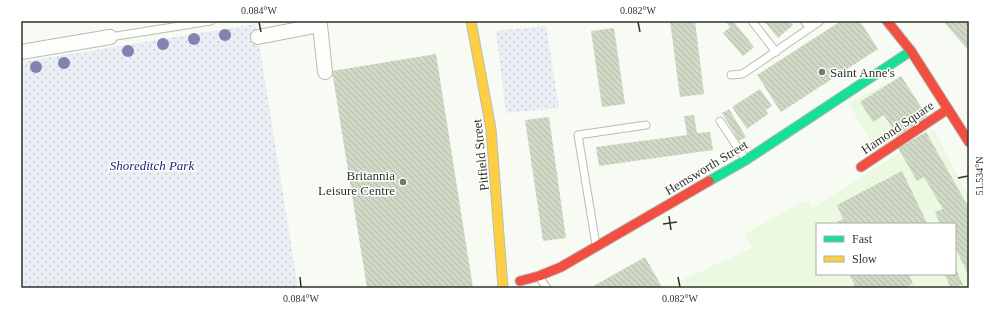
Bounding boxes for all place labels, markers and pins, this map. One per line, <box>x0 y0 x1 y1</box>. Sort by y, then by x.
place label: Saint Anne's <box>830 65 895 80</box>
marker: Saint Anne's <box>817 67 827 77</box>
place label: Britannia Leisure Centre <box>318 168 395 198</box>
marker: Britannia Leisure Centre <box>398 177 408 187</box>

